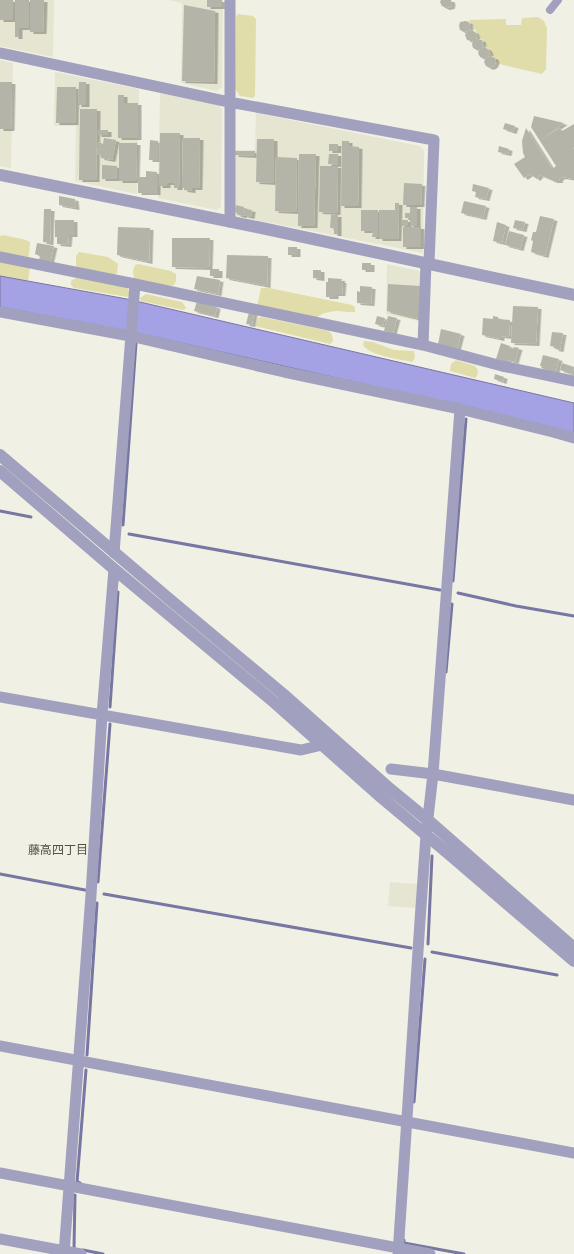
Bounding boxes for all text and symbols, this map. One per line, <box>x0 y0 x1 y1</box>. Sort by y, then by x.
district label: 藤高四丁目 <box>28 843 88 857</box>

